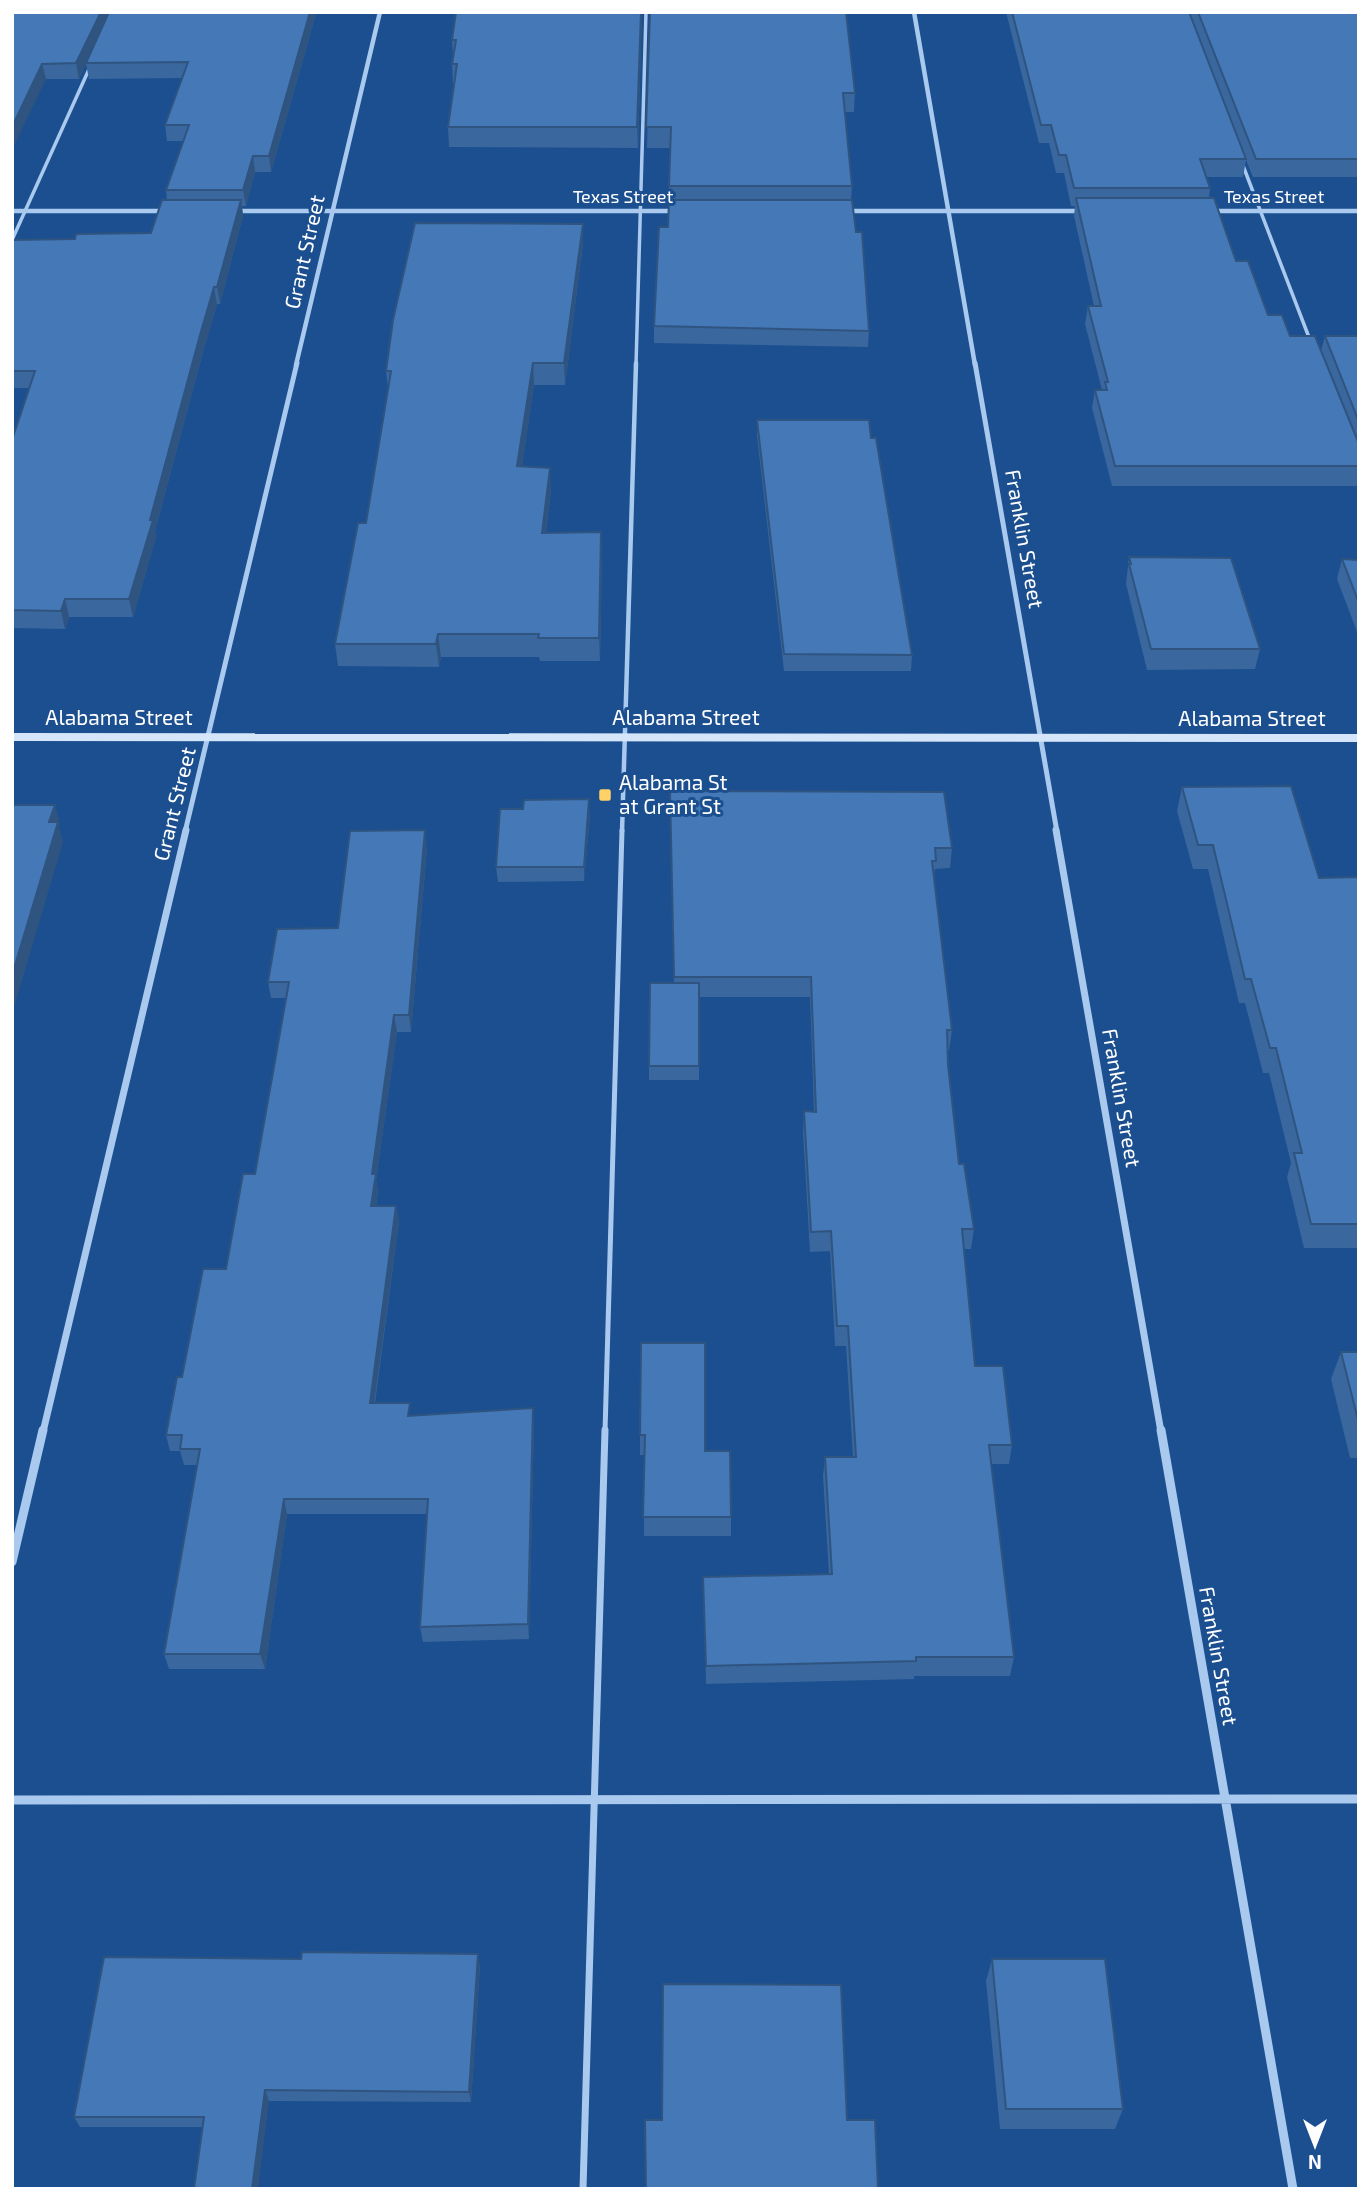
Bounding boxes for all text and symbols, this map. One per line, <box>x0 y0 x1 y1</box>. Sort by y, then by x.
street label: Texas Street <box>573 185 673 207</box>
street label: Texas Street <box>1224 185 1324 207</box>
street label: Grant Street <box>278 192 329 311</box>
street label: Franklin Street <box>1001 467 1050 610</box>
street label: Alabama Street <box>45 704 193 729</box>
street label: Alabama Street <box>612 704 760 729</box>
street label: Alabama Street <box>1178 705 1326 730</box>
street label: Grant Street <box>147 744 200 863</box>
place label: Alabama St at Grant St <box>619 769 728 818</box>
marker: Alabama St at Grant St <box>597 787 613 803</box>
street label: Franklin Street <box>1098 1026 1147 1169</box>
street label: Franklin Street <box>1195 1584 1244 1727</box>
north arrow <box>1280 2110 1350 2180</box>
text: N <box>1308 2151 1322 2174</box>

